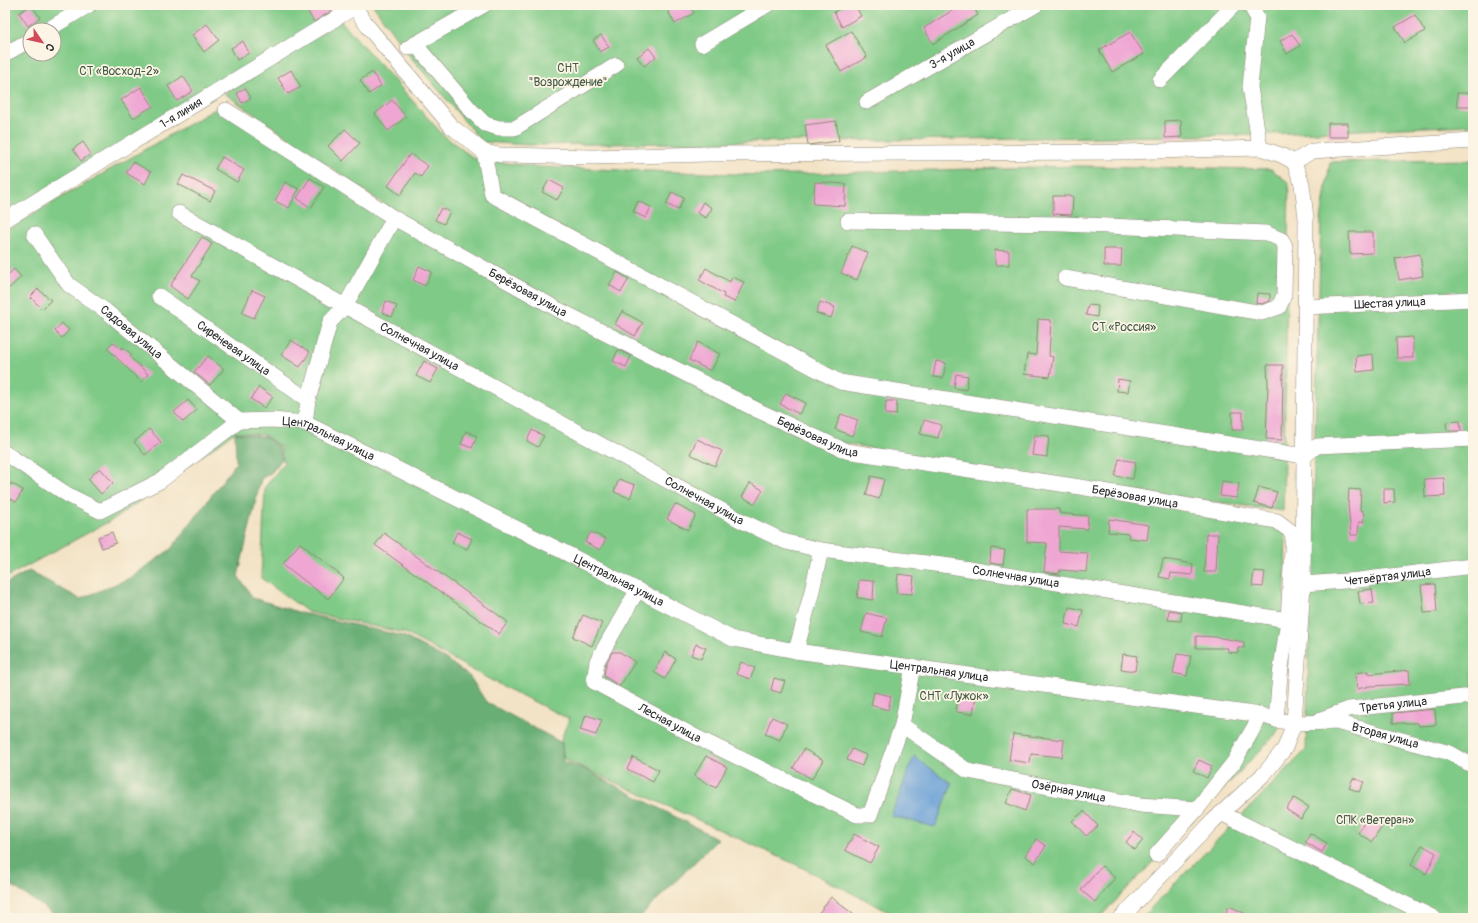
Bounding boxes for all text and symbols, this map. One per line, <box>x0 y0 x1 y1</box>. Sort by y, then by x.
north arrow <box>22 22 62 62</box>
street label: 3-я улица <box>927 35 978 73</box>
text: С <box>42 41 57 54</box>
park label: СНТ "Возрождение" <box>529 61 607 90</box>
park label: СТ «Восход-2» <box>79 64 159 79</box>
street label: 1-я линия <box>157 95 205 132</box>
street label: Берёзовая улица <box>486 265 570 321</box>
street label: Шестая улица <box>1354 294 1426 313</box>
street label: Садовая улица <box>97 302 166 363</box>
street label: Сиреневая улица <box>194 318 273 379</box>
street label: Солнечная улица <box>377 319 462 375</box>
park label: СТ «Россия» <box>1092 320 1156 335</box>
street label: Берёзовая улица <box>774 413 859 461</box>
street label: Центральная улица <box>282 414 377 465</box>
street label: Солнечная улица <box>662 474 746 529</box>
street label: Берёзовая улица <box>1091 482 1180 512</box>
street label: Центральная улица <box>571 551 667 610</box>
street label: Солнечная улица <box>971 563 1061 591</box>
street label: Четвёртая улица <box>1344 564 1432 589</box>
street label: Центральная улица <box>889 657 990 685</box>
park label: СНТ «Лужок» <box>920 689 988 704</box>
street label: Третья улица <box>1358 694 1428 716</box>
street label: Лесная улица <box>635 700 704 746</box>
street label: Вторая улица <box>1350 720 1421 752</box>
street label: Озёрная улица <box>1030 777 1107 806</box>
park label: СПК «Ветеран» <box>1336 813 1414 828</box>

